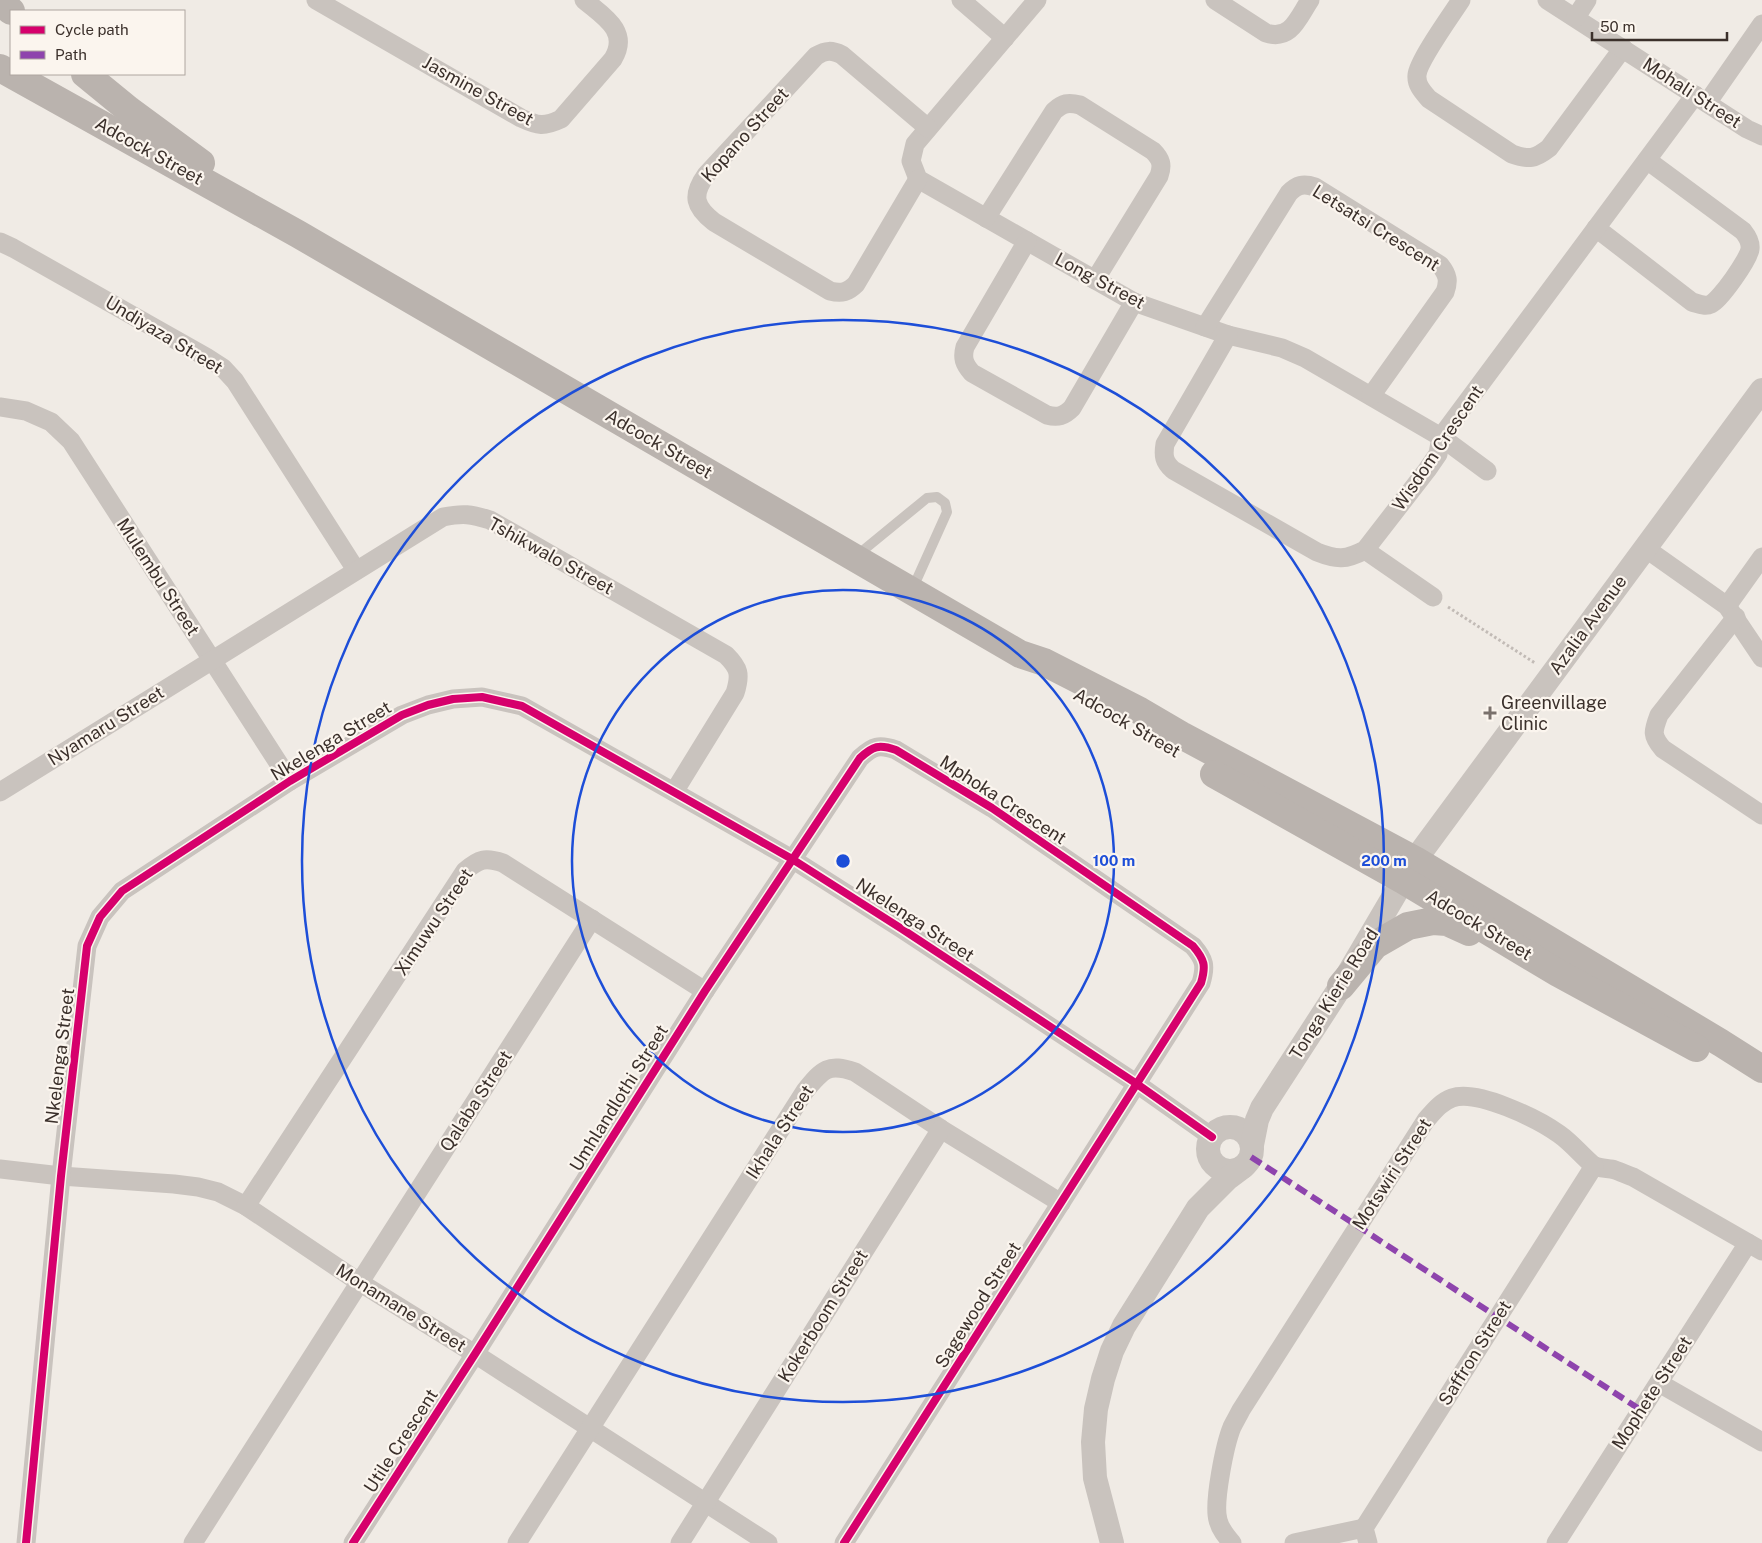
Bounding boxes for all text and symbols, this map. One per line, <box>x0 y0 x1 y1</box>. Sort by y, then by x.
legend <box>10 10 185 75</box>
scale bar <box>1592 10 1727 42</box>
text: 50 m <box>1600 18 1635 35</box>
text: Cycle path <box>55 21 129 38</box>
text: Path <box>55 46 87 63</box>
street label: Jasmine Street <box>419 51 537 130</box>
street label: Mohali Street <box>1639 53 1745 132</box>
street label: Kopano Street <box>697 83 793 186</box>
street label: Adcock Street <box>92 112 207 189</box>
street label: Letsatsi Crescent <box>1309 180 1444 275</box>
street label: Long Street <box>1052 248 1149 313</box>
street label: Undiyaza Street <box>102 291 227 378</box>
street label: Wisdom Crescent <box>1388 381 1487 515</box>
street label: Adcock Street <box>602 404 716 483</box>
street label: Tshikwalo Street <box>485 513 617 599</box>
street label: Mulembu Street <box>113 514 204 639</box>
street label: Azalia Avenue <box>1545 571 1631 678</box>
street label: Nyamaru Street <box>44 681 168 770</box>
street label: Adcock Street <box>1070 683 1184 762</box>
place label: Greenvillage Clinic <box>1501 692 1607 734</box>
street label: Nkelenga Street <box>267 696 395 785</box>
marker: Greenvillage Clinic <box>1483 706 1497 720</box>
street label: Mphoka Crescent <box>936 751 1071 848</box>
centre of rings <box>834 852 852 870</box>
text: 100 m <box>1093 852 1135 869</box>
text: 200 m <box>1361 852 1407 869</box>
street label: Ximuwu Street <box>390 864 477 979</box>
street label: Nkelenga Street <box>852 873 978 966</box>
street label: Adcock Street <box>1422 885 1536 964</box>
street label: Tonga Kierie Road <box>1285 924 1382 1063</box>
street label: Nkelenga Street <box>41 987 78 1125</box>
street label: Umhlandlothi Street <box>565 1021 672 1175</box>
street label: Qalaba Street <box>435 1046 516 1155</box>
street label: Ikhala Street <box>741 1081 818 1183</box>
street label: Motswiri Street <box>1348 1114 1435 1233</box>
street label: Sagewood Street <box>930 1238 1025 1372</box>
street label: Kokerboom Street <box>773 1246 872 1386</box>
street label: Monamane Street <box>332 1259 470 1356</box>
street label: Saffron Street <box>1434 1296 1515 1409</box>
street label: Mophete Street <box>1607 1332 1696 1453</box>
street label: Utile Crescent <box>359 1385 442 1496</box>

